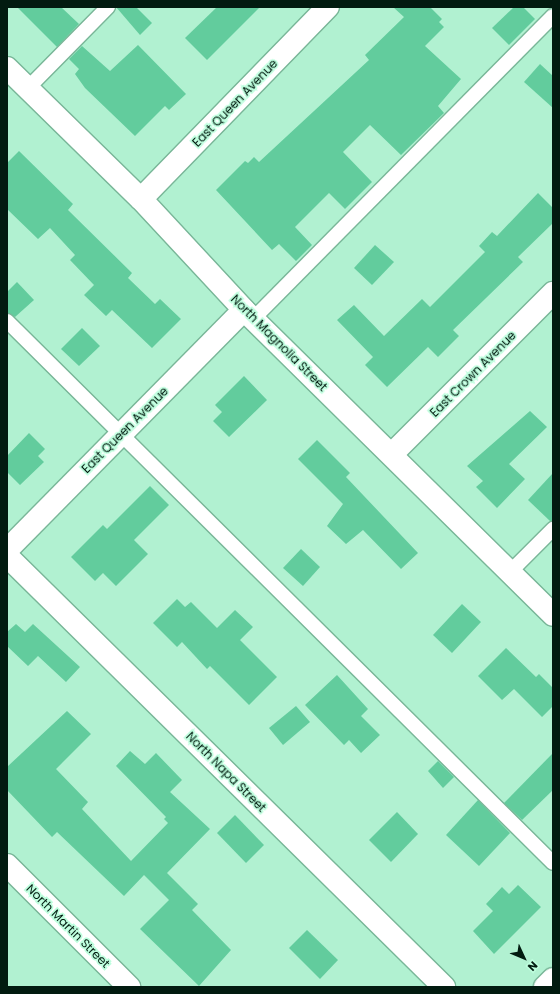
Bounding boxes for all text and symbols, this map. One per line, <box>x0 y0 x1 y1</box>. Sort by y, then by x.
street label: East Queen Avenue <box>190 56 280 150</box>
street label: North Magnolia Street <box>228 292 330 394</box>
street label: East Crown Avenue <box>427 328 519 420</box>
street label: East Queen Avenue <box>79 384 171 476</box>
street label: North Napa Street <box>183 729 269 815</box>
street label: North Martin Street <box>23 881 113 971</box>
north arrow <box>504 938 544 978</box>
text: N <box>524 958 541 975</box>

